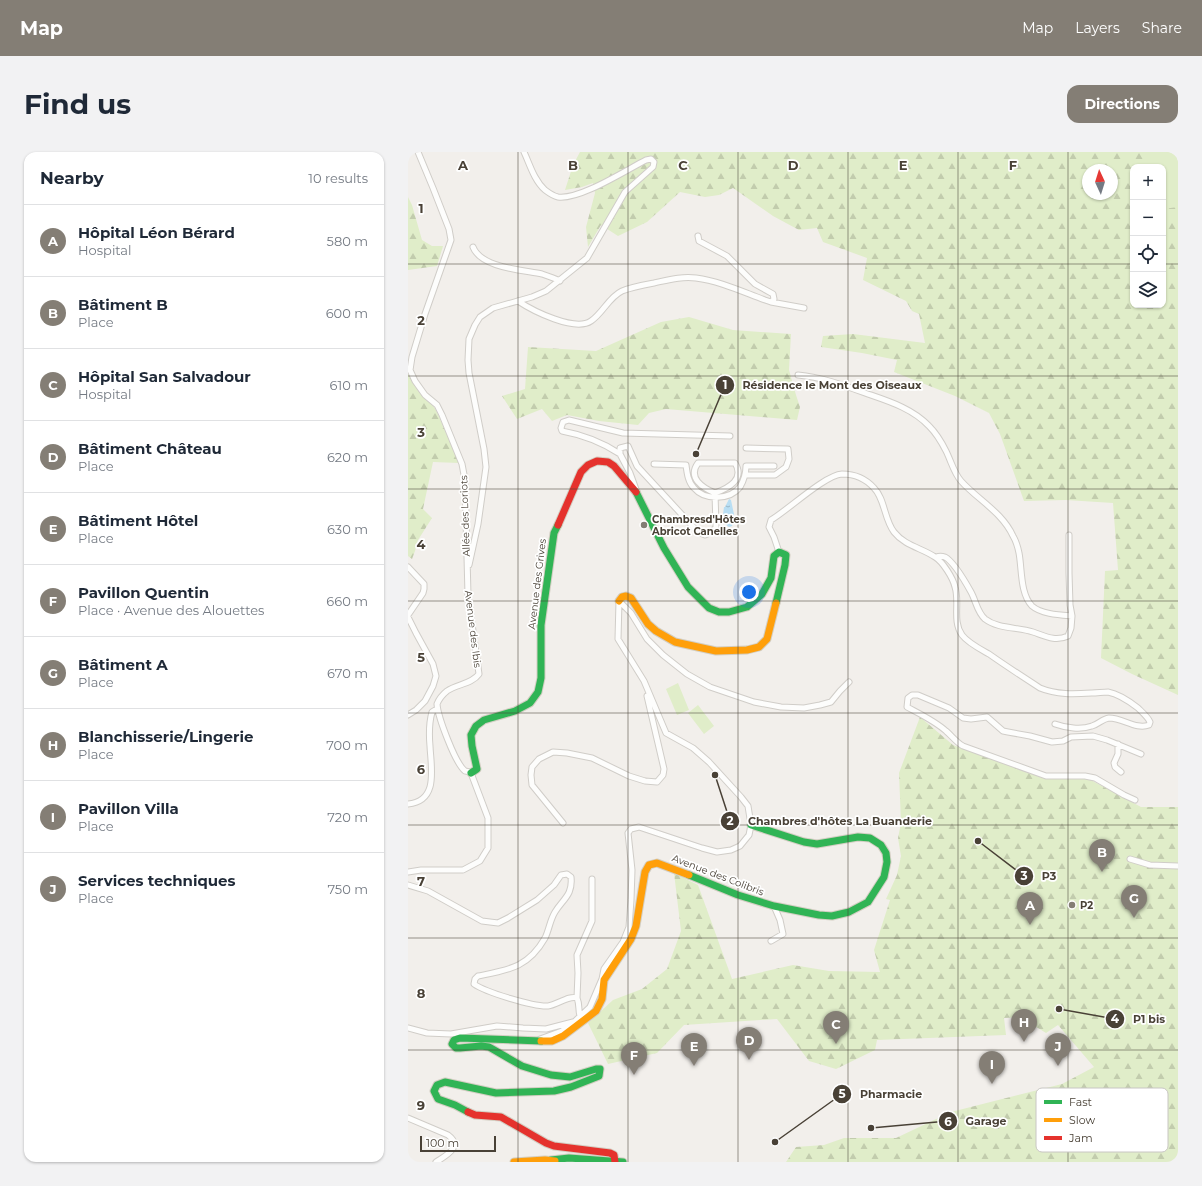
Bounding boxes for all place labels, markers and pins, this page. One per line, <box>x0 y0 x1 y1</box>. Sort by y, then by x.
callout: Résidence le Mont des Oiseaux <box>715 373 930 396</box>
place label: Chambresd'Hôtes Abricot Canelles <box>651 513 746 538</box>
marker: Chambresd'Hôtes Abricot Canelles <box>639 520 649 530</box>
callout: Chambres d'hôtes La Buanderie <box>720 809 940 832</box>
pin: B <box>1089 839 1115 872</box>
callout: P3 <box>1014 864 1064 887</box>
pin: G <box>1121 885 1147 918</box>
pin: A <box>1017 892 1043 925</box>
place label: P2 <box>1080 899 1093 912</box>
marker: P2 <box>1067 900 1077 910</box>
callout: P1 bis <box>1105 1008 1173 1031</box>
pin: H <box>1011 1009 1037 1042</box>
pin: C <box>823 1011 849 1044</box>
pin: D <box>736 1027 762 1060</box>
pin: E <box>681 1033 707 1066</box>
pin: J <box>1045 1033 1071 1066</box>
pin: F <box>621 1042 647 1075</box>
pin: I <box>979 1051 1005 1084</box>
callout: Pharmacie <box>832 1083 931 1106</box>
callout: Garage <box>938 1110 1015 1133</box>

